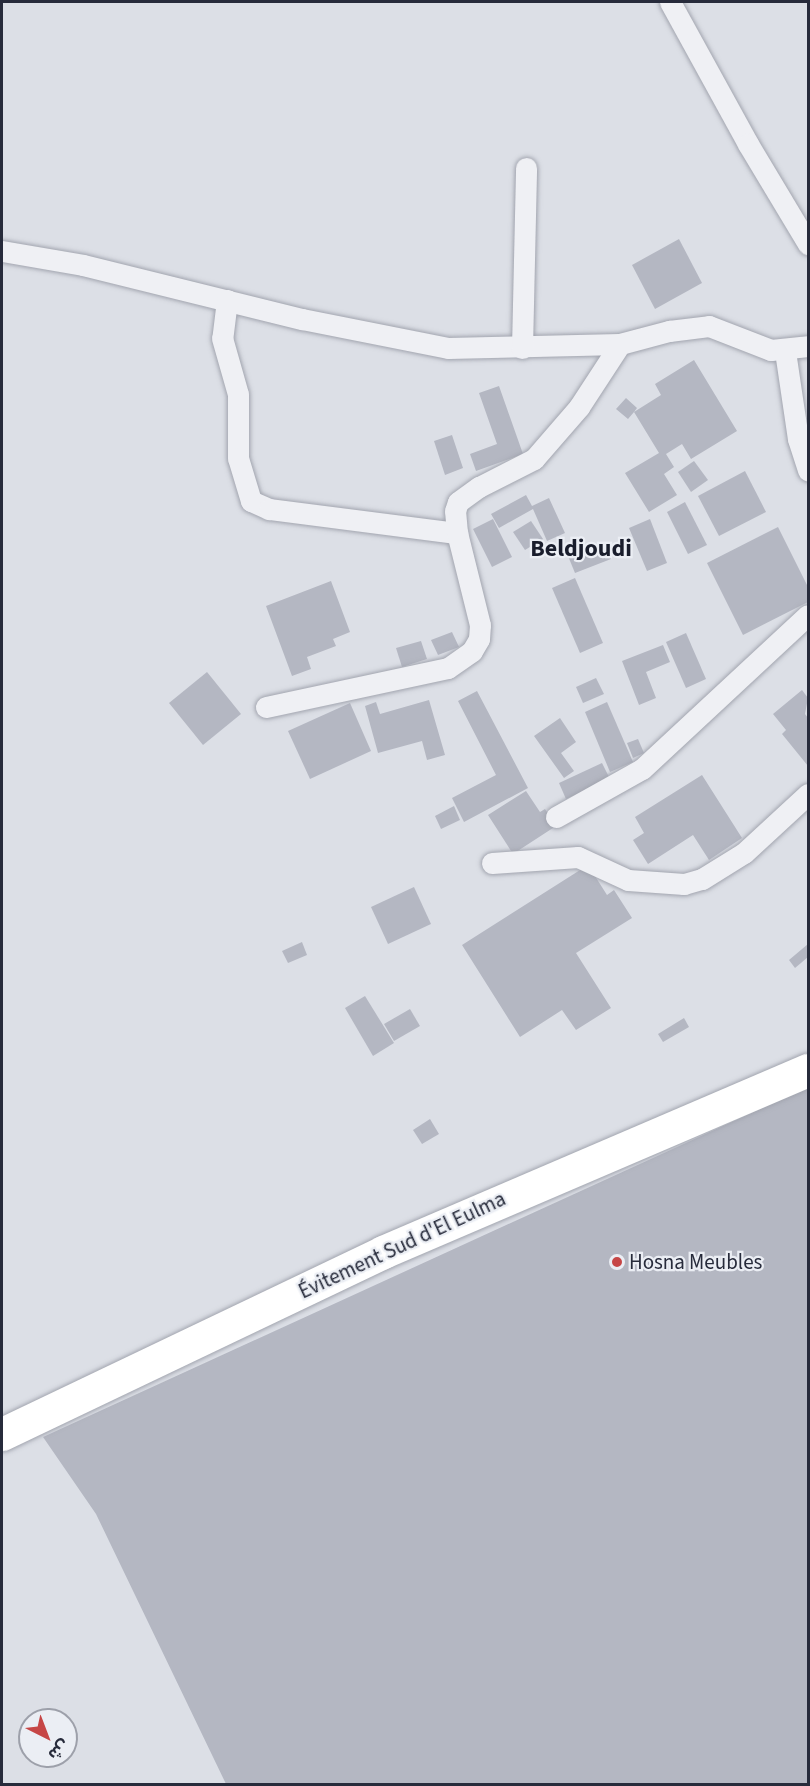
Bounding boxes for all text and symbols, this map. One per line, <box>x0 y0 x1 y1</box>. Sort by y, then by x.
district label: Beldjoudi <box>530 535 632 563</box>
street label: Évitement Sud d'El Eulma <box>294 1186 510 1304</box>
place label: Hosna Meubles <box>629 1249 762 1275</box>
marker: Hosna Meubles <box>610 1255 624 1269</box>
north arrow <box>18 1708 78 1768</box>
text: ش <box>43 1734 74 1765</box>

